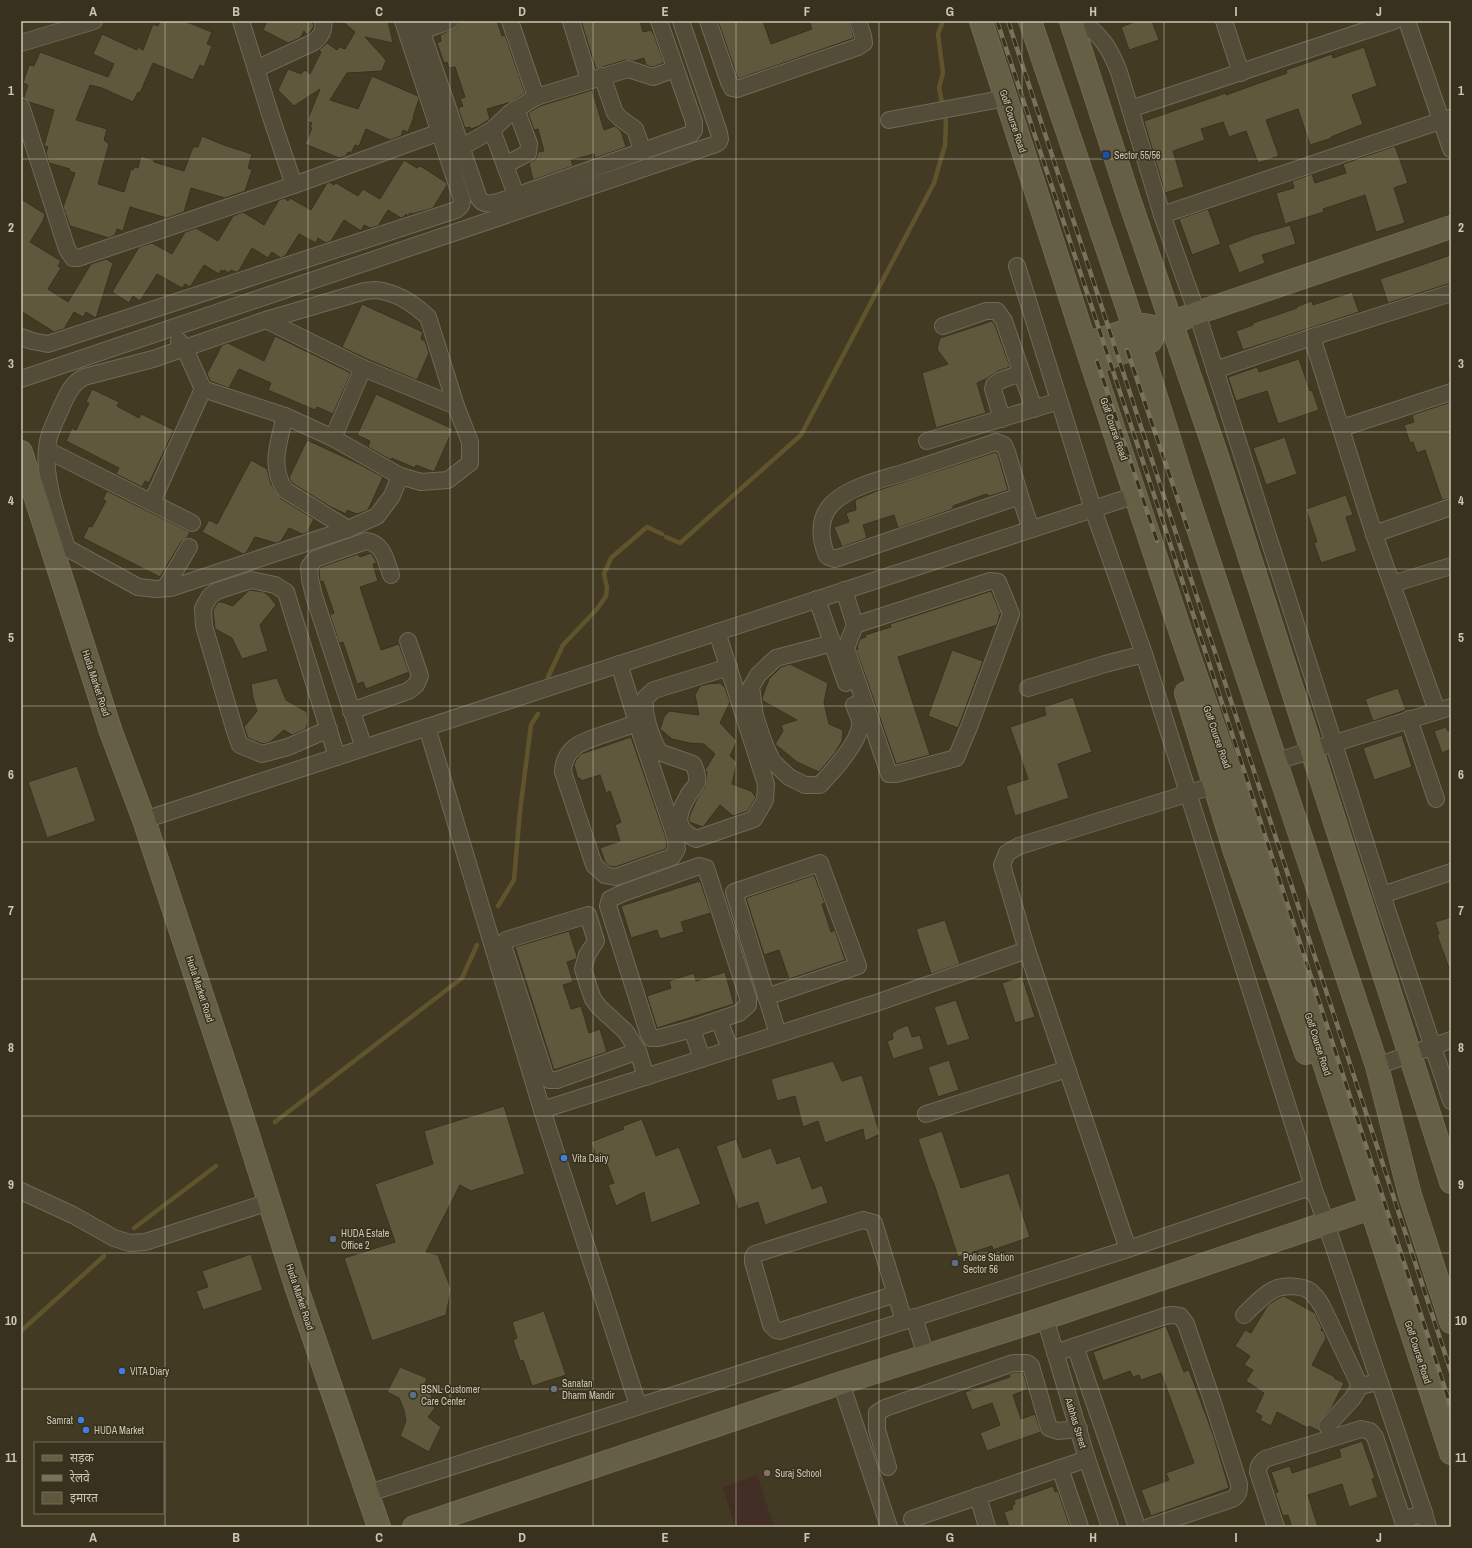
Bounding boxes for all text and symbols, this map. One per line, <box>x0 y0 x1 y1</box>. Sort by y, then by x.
text: A <box>89 3 97 20</box>
text: B <box>232 3 240 20</box>
text: C <box>375 3 383 20</box>
text: D <box>518 3 526 20</box>
text: E <box>661 3 669 20</box>
text: F <box>804 3 811 20</box>
text: G <box>946 3 954 20</box>
text: H <box>1089 3 1097 20</box>
text: I <box>1235 3 1238 20</box>
text: J <box>1376 3 1382 20</box>
text: 1 <box>8 82 14 99</box>
text: 1 <box>1458 82 1464 99</box>
street label: Golf Course Road <box>997 88 1029 154</box>
place label: Sector 55/56 <box>1114 149 1161 162</box>
marker: Sector 55/56 <box>1101 150 1111 160</box>
text: 2 <box>8 219 14 236</box>
text: 2 <box>1458 219 1464 236</box>
text: 3 <box>8 355 14 372</box>
text: 3 <box>1458 355 1464 372</box>
street label: Golf Course Road <box>1097 396 1131 462</box>
text: 4 <box>8 492 14 509</box>
text: 4 <box>1458 492 1464 509</box>
text: 5 <box>8 629 14 646</box>
text: 5 <box>1458 629 1464 646</box>
street label: Huda Market Road <box>79 648 113 718</box>
street label: Golf Course Road <box>1200 704 1234 770</box>
text: 6 <box>8 766 14 783</box>
text: 6 <box>1458 766 1464 783</box>
text: 7 <box>8 902 14 919</box>
text: 7 <box>1458 902 1464 919</box>
street label: Huda Market Road <box>183 954 217 1024</box>
street label: Golf Course Road <box>1302 1011 1334 1077</box>
text: 8 <box>8 1039 14 1056</box>
text: 8 <box>1458 1039 1464 1056</box>
place label: Vita Dairy <box>572 1152 609 1165</box>
marker: Vita Dairy <box>559 1153 569 1163</box>
text: 9 <box>8 1176 14 1193</box>
text: 9 <box>1458 1176 1464 1193</box>
place label: HUDA Estate Office 2 <box>341 1227 390 1252</box>
marker: HUDA Estate Office 2 <box>328 1234 338 1244</box>
place label: Police Station Sector 56 <box>963 1251 1014 1276</box>
marker: Police Station Sector 56 <box>950 1258 960 1268</box>
street label: Huda Market Road <box>283 1262 317 1332</box>
text: 10 <box>5 1312 17 1329</box>
text: 10 <box>1455 1312 1467 1329</box>
street label: Golf Course Road <box>1402 1319 1434 1385</box>
place label: VITA Diary <box>130 1365 170 1378</box>
marker: VITA Diary <box>117 1366 127 1376</box>
place label: Sanatan Dharm Mandir <box>562 1377 615 1402</box>
place label: BSNL Customer Care Center <box>421 1383 480 1408</box>
marker: Sanatan Dharm Mandir <box>549 1384 559 1394</box>
marker: BSNL Customer Care Center <box>408 1390 418 1400</box>
street label: Aabhas Street <box>1062 1395 1090 1450</box>
place label: Samrat <box>47 1414 74 1427</box>
marker: Samrat <box>76 1415 86 1425</box>
place label: HUDA Market <box>94 1424 145 1437</box>
marker: HUDA Market <box>81 1425 91 1435</box>
legend <box>34 1442 164 1514</box>
text: 11 <box>5 1449 17 1466</box>
text: 11 <box>1455 1449 1467 1466</box>
text: सड़क <box>70 1450 95 1466</box>
place label: Suraj School <box>775 1467 822 1480</box>
marker: Suraj School <box>762 1468 772 1478</box>
text: रेलवे <box>70 1470 90 1486</box>
text: इमारत <box>70 1490 99 1506</box>
text: A <box>89 1529 97 1546</box>
text: B <box>232 1529 240 1546</box>
text: C <box>375 1529 383 1546</box>
text: D <box>518 1529 526 1546</box>
text: E <box>661 1529 669 1546</box>
text: F <box>804 1529 811 1546</box>
text: G <box>946 1529 954 1546</box>
text: H <box>1089 1529 1097 1546</box>
text: I <box>1235 1529 1238 1546</box>
text: J <box>1376 1529 1382 1546</box>

